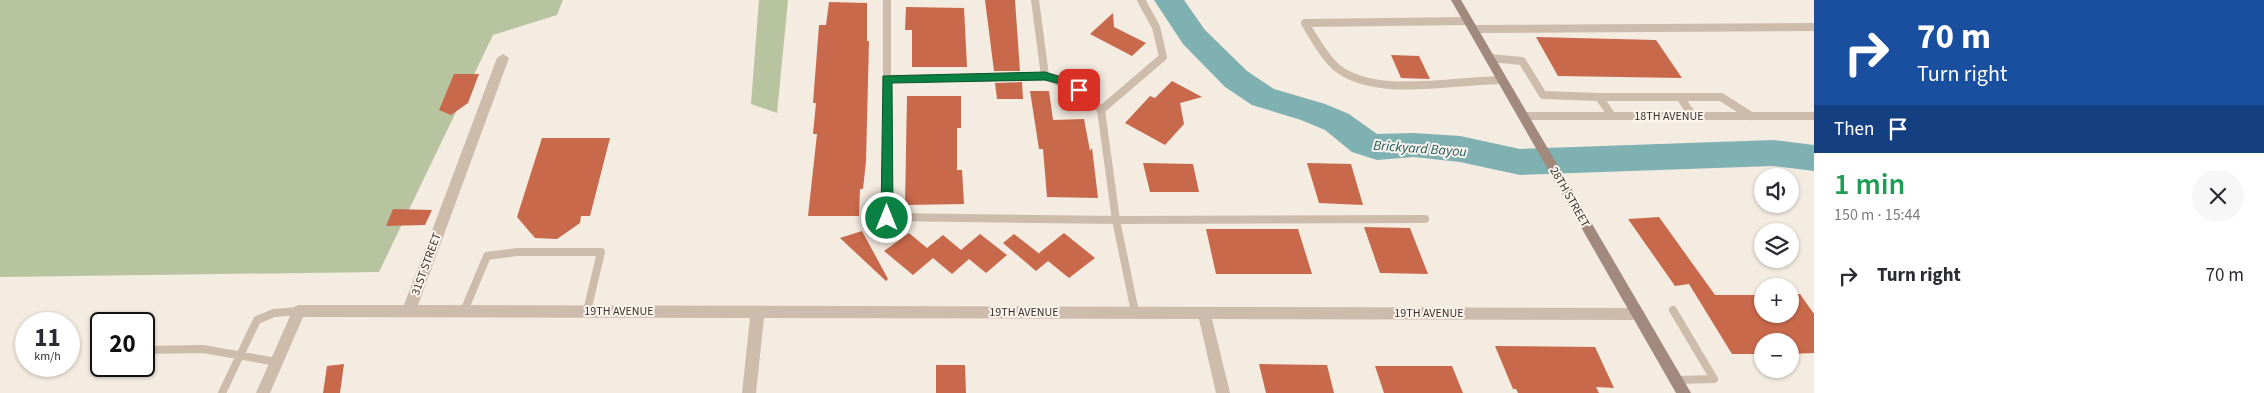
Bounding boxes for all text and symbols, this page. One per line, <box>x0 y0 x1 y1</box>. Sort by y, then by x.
text: 70 m <box>1917 12 1991 62</box>
icon: right <box>1834 20 1899 85</box>
text: Turn right <box>1917 58 2007 90</box>
pin <box>1058 69 1100 111</box>
icon: arrive <box>1065 76 1093 104</box>
street label: 18TH AVENUE <box>1634 108 1704 125</box>
icon: arrive <box>1884 115 1912 143</box>
text: Then <box>1834 116 1874 143</box>
water label: Brickyard Bayou <box>1373 136 1467 162</box>
text: 1 min <box>1834 163 1905 206</box>
street label: 28TH STREET <box>1545 164 1594 231</box>
map controls <box>1754 168 1799 378</box>
button: sound <box>1754 168 1799 213</box>
button: close <box>2192 170 2244 222</box>
position arrow <box>860 191 912 243</box>
text: 150 m · 15:44 <box>1834 204 1921 226</box>
button: layers <box>1754 223 1799 268</box>
street label: 31ST STREET <box>407 230 446 298</box>
icon: right <box>1834 262 1862 290</box>
text: Turn right <box>1877 262 1961 289</box>
text: 70 m <box>2206 262 2244 289</box>
button: + <box>1754 278 1799 323</box>
street label: 19TH AVENUE <box>584 303 654 320</box>
street label: 19TH AVENUE <box>989 304 1059 321</box>
street label: 19TH AVENUE <box>1394 305 1464 322</box>
speed limit sign: 20 <box>90 312 155 377</box>
text: 11 <box>34 320 61 356</box>
button: − <box>1754 333 1799 378</box>
text: km/h <box>34 348 61 365</box>

